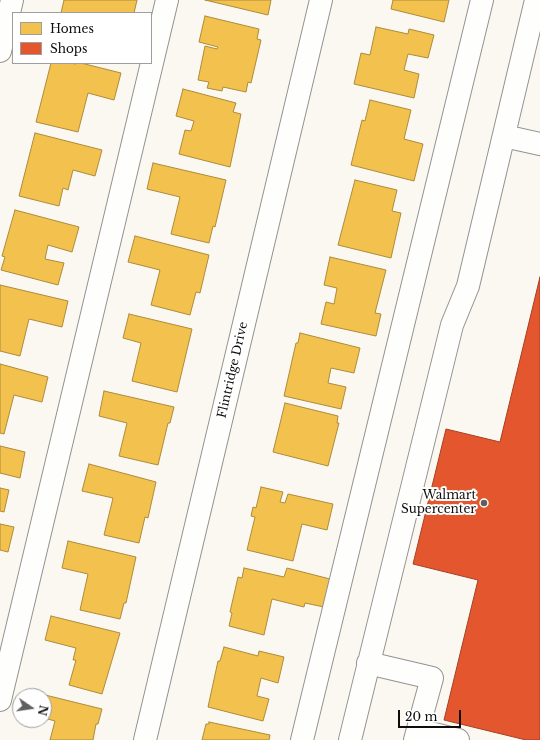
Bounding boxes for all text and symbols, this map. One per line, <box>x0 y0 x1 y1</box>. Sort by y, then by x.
legend <box>12 12 152 64</box>
text: Homes <box>50 21 94 36</box>
text: Shops <box>50 41 87 56</box>
street label: Flintridge Drive <box>215 320 251 420</box>
place label: Walmart Supercenter <box>401 489 476 517</box>
marker: Walmart Supercenter <box>479 498 489 508</box>
north arrow <box>12 688 52 728</box>
scale bar <box>400 702 463 728</box>
text: N <box>35 704 51 717</box>
text: 20 m <box>405 709 437 724</box>

